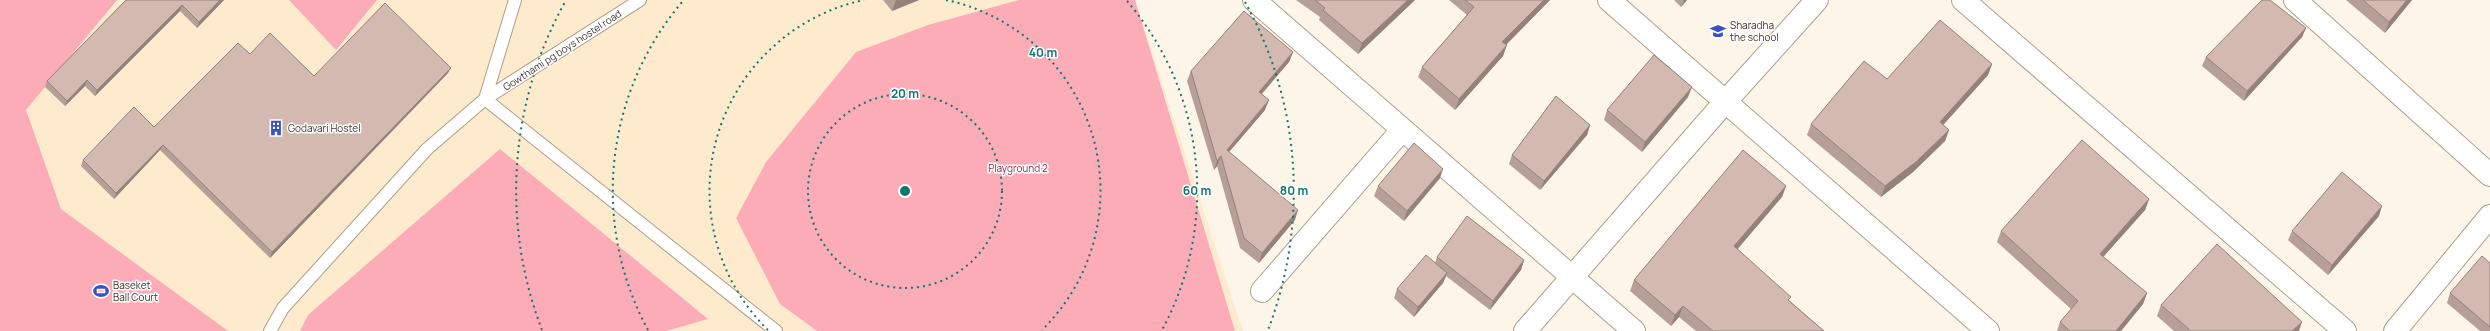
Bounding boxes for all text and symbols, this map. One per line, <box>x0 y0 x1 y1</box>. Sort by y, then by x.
street label: Gowthami pg boys hostel road <box>500 6 624 94</box>
place label: Sharadha the school <box>1730 18 1779 44</box>
school or university icon: Sharadha the school <box>1709 22 1727 40</box>
text: 40 m <box>1029 44 1057 61</box>
text: 20 m <box>891 85 919 102</box>
building icon: Godavari Hostel <box>267 119 285 137</box>
place label: Godavari Hostel <box>288 121 360 135</box>
park label: Playground 2 <box>988 161 1048 175</box>
text: 60 m <box>1183 182 1211 199</box>
text: 80 m <box>1280 182 1308 199</box>
centre of rings <box>898 184 912 198</box>
place label: Baseket Ball Court <box>113 278 158 304</box>
sports icon: Baseket Ball Court <box>92 282 110 300</box>

